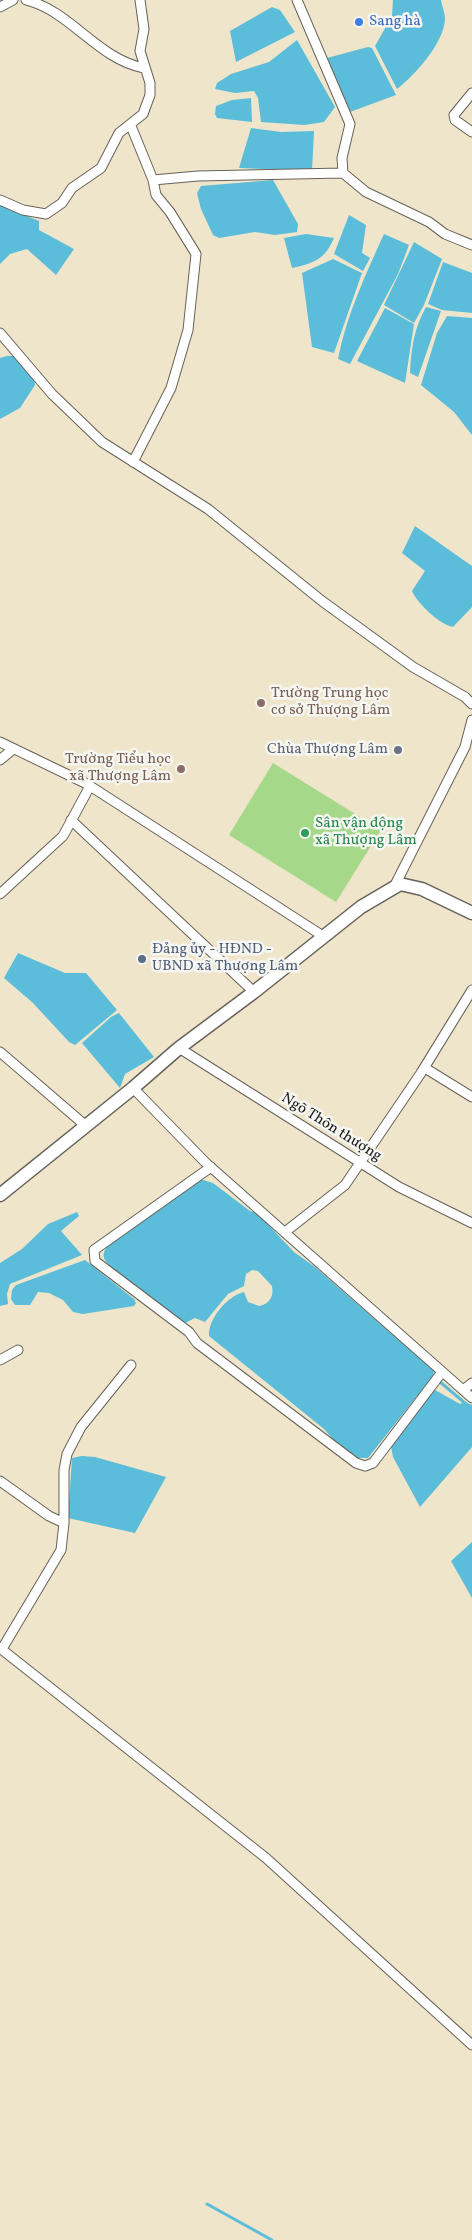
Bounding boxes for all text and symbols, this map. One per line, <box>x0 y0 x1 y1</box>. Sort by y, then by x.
place label: Sang hà <box>369 13 421 31</box>
marker: Sang hà <box>353 16 365 28</box>
place label: Trường Trung học cơ sở Thượng Lâm <box>271 685 390 720</box>
marker: Trường Trung học cơ sở Thượng Lâm <box>255 697 267 709</box>
place label: Chùa Thượng Lâm <box>267 741 388 759</box>
marker: Chùa Thượng Lâm <box>392 744 404 756</box>
place label: Trường Tiểu học xã Thượng Lâm <box>65 751 171 786</box>
marker: Trường Tiểu học xã Thượng Lâm <box>175 763 187 775</box>
place label: Sân vận động xã Thượng Lâm <box>315 815 417 850</box>
marker: Sân vận động xã Thượng Lâm <box>299 827 311 839</box>
place label: Đảng ủy - HĐND - UBND xã Thượng Lâm <box>152 941 298 976</box>
marker: Đảng ủy - HĐND - UBND xã Thượng Lâm <box>136 953 148 965</box>
street label: Ngõ Thôn thượng <box>277 1090 385 1166</box>

